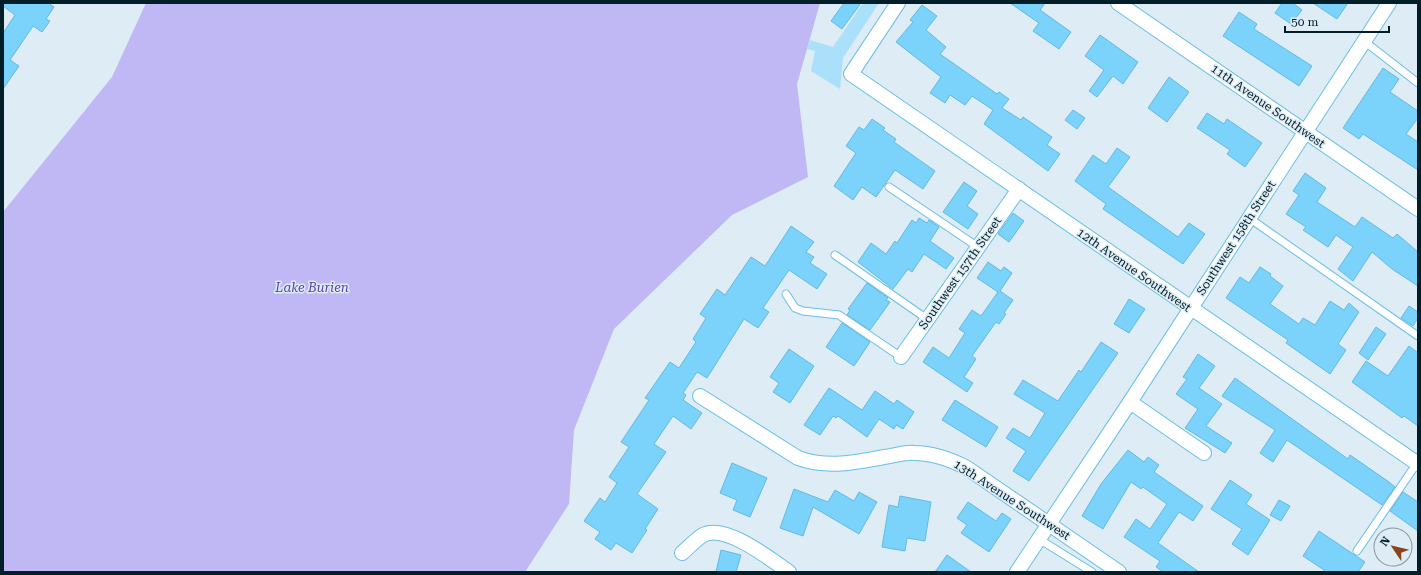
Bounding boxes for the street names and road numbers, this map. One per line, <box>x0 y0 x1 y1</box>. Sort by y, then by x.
street label: 11th Avenue Southwest <box>1208 61 1328 151</box>
street label: Southwest 158th Street <box>1194 178 1279 298</box>
street label: Southwest 157th Street <box>916 214 1004 332</box>
street label: 12th Avenue Southwest <box>1074 225 1194 315</box>
street label: 13th Avenue Southwest <box>951 457 1073 543</box>

